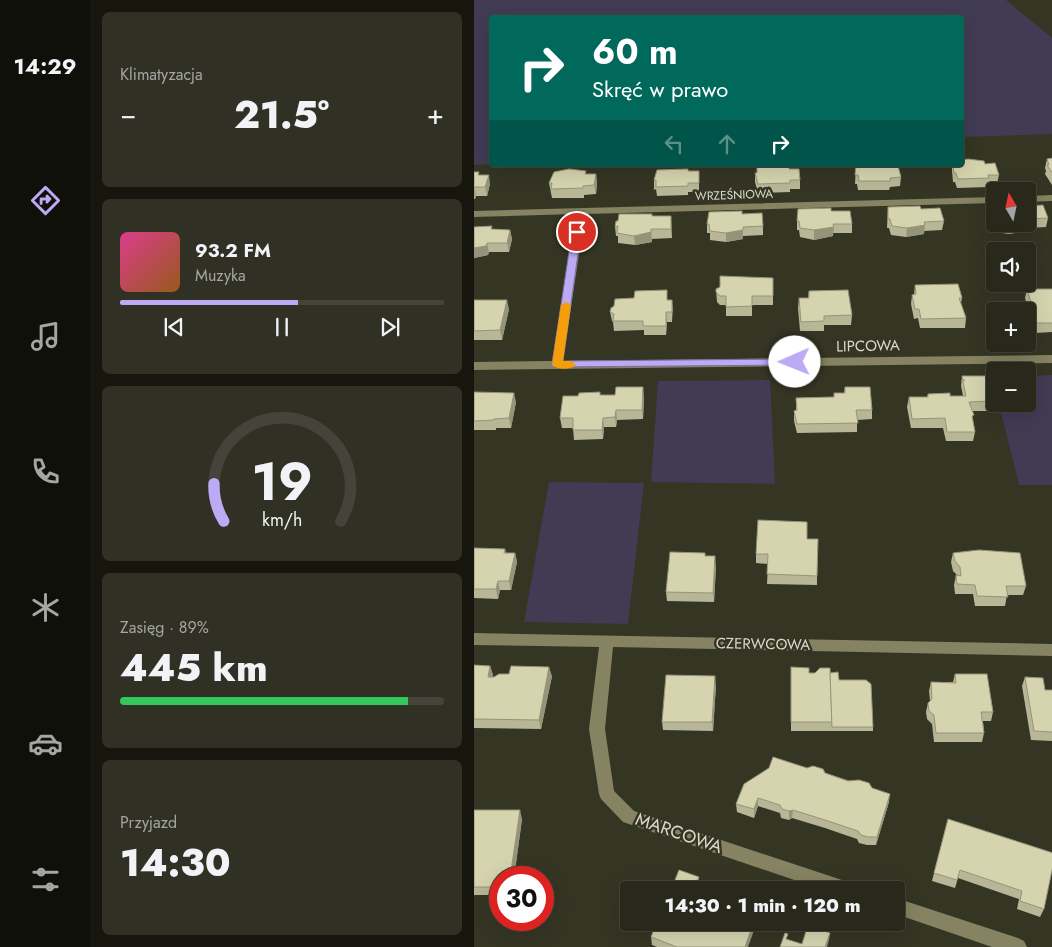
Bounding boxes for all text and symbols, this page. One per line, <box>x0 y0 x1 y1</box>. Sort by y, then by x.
text: 60 m <box>592 27 678 77</box>
icon: right <box>509 35 574 100</box>
text: 14:29 <box>14 50 76 82</box>
text: Klimatyzacja <box>120 63 203 86</box>
text: Skręć w prawo <box>592 73 728 105</box>
text: 21.5° <box>234 87 329 142</box>
text: − <box>120 94 137 135</box>
text: + <box>427 94 444 135</box>
icon: left <box>660 130 688 158</box>
icon: ahead <box>713 130 741 158</box>
icon: right <box>766 130 794 158</box>
north arrow <box>986 182 1036 232</box>
map controls <box>986 182 1036 412</box>
icon: directions <box>28 183 63 218</box>
street label: WRZEŚNIOWA <box>695 185 774 205</box>
pin <box>556 211 598 253</box>
icon: arrive <box>563 218 591 246</box>
text: 93.2 FM <box>195 237 271 264</box>
button: sound <box>986 242 1036 292</box>
text: Muzyka <box>195 264 246 287</box>
button: + <box>986 302 1036 352</box>
icon: previous <box>160 313 188 341</box>
icon: pause <box>268 313 296 341</box>
icon: next <box>376 313 404 341</box>
icon: music <box>28 319 63 354</box>
street label: LIPCOWA <box>836 334 900 358</box>
position arrow <box>768 335 820 387</box>
button: − <box>986 362 1036 412</box>
text: 19 <box>251 444 313 520</box>
icon: phone <box>28 454 63 489</box>
text: km/h <box>262 507 302 533</box>
icon: climate <box>28 590 63 625</box>
text: Zasięg · 89% <box>120 616 209 639</box>
street label: CZERWCOWA <box>716 632 810 656</box>
text: 445 km <box>120 640 268 695</box>
icon: car <box>28 726 63 761</box>
street label: MARCOWA <box>632 806 726 860</box>
text: Przyjazd <box>120 811 177 834</box>
text: 14:30 <box>120 835 231 890</box>
icon: filters <box>28 862 63 897</box>
speed limit sign: 30 <box>489 866 554 931</box>
text: 14:30 · 1 min · 120 m <box>664 892 861 919</box>

